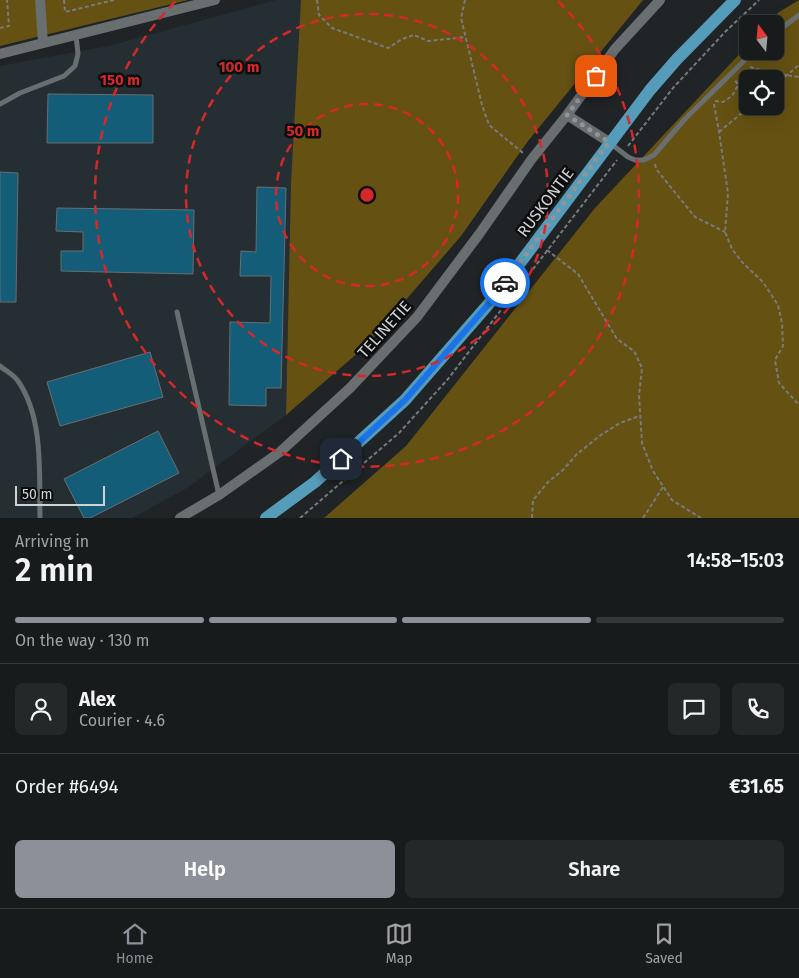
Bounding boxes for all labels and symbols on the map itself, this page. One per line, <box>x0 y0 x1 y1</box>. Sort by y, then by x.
north arrow <box>739 15 784 60</box>
pin <box>575 55 617 97</box>
text: 100 m <box>219 58 259 76</box>
text: 150 m <box>100 71 140 89</box>
text: 50 m <box>286 122 320 140</box>
street label: RUSKONTIE <box>513 164 578 241</box>
centre of rings <box>358 186 376 204</box>
courier <box>480 258 530 308</box>
street label: TELINETIE <box>354 297 415 362</box>
pin <box>320 438 362 480</box>
scale bar <box>15 483 105 506</box>

